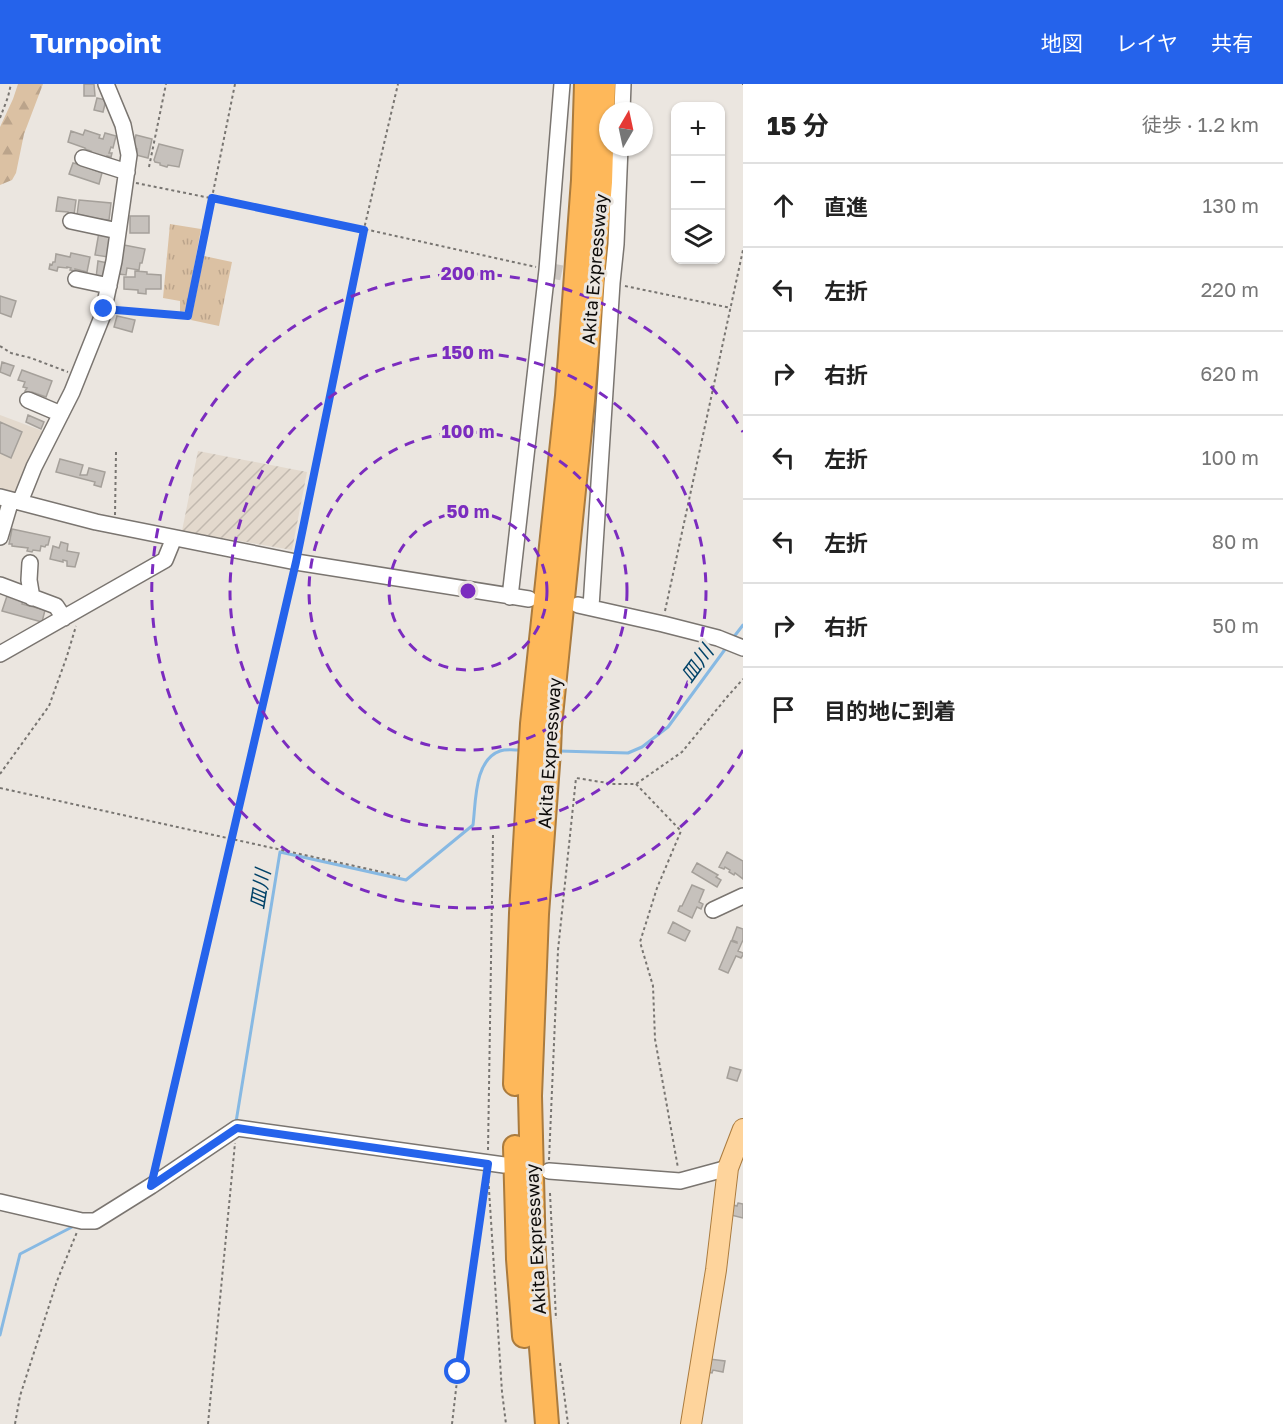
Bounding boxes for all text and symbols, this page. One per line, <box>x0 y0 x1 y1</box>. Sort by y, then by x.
text: Turnpoint <box>30 26 161 59</box>
text: 地図 <box>1041 30 1083 56</box>
text: レイヤ <box>1116 30 1178 56</box>
text: 共有 <box>1211 30 1253 56</box>
north arrow <box>599 102 653 156</box>
map controls <box>671 102 725 264</box>
button: + <box>671 102 725 156</box>
text: 15 分 <box>767 110 829 141</box>
text: 徒歩 · 1.2 km <box>1142 112 1259 136</box>
button: − <box>671 156 725 210</box>
icon: ahead <box>767 189 800 222</box>
street label: Akita Expressway <box>576 193 612 345</box>
text: 直進 <box>824 193 868 220</box>
text: 130 m <box>1203 193 1259 217</box>
button: layers <box>671 210 725 264</box>
text: 200 m <box>441 262 495 284</box>
icon: left <box>767 273 800 306</box>
text: 左折 <box>824 277 868 304</box>
text: 220 m <box>1201 277 1259 301</box>
route end <box>90 295 116 321</box>
text: 150 m <box>442 341 494 363</box>
icon: right <box>767 357 800 390</box>
text: 右折 <box>824 361 868 388</box>
text: 620 m <box>1200 361 1259 385</box>
text: 100 m <box>442 420 494 442</box>
icon: left <box>767 441 800 474</box>
text: 左折 <box>824 445 868 472</box>
text: 100 m <box>1202 445 1259 469</box>
text: 50 m <box>447 500 489 522</box>
icon: left <box>767 525 800 558</box>
text: 左折 <box>824 529 868 556</box>
text: 80 m <box>1212 529 1259 553</box>
centre of rings <box>458 581 478 601</box>
icon: right <box>767 609 800 642</box>
text: 右折 <box>824 613 868 640</box>
text: 50 m <box>1212 613 1259 637</box>
water label: 皿川 <box>675 638 719 686</box>
street label: Akita Expressway <box>533 677 565 829</box>
icon: arrive <box>767 693 800 726</box>
text: 目的地に到着 <box>824 697 956 724</box>
water label: 皿川 <box>244 865 274 911</box>
street label: Akita Expressway <box>520 1163 550 1315</box>
route start <box>444 1358 470 1384</box>

